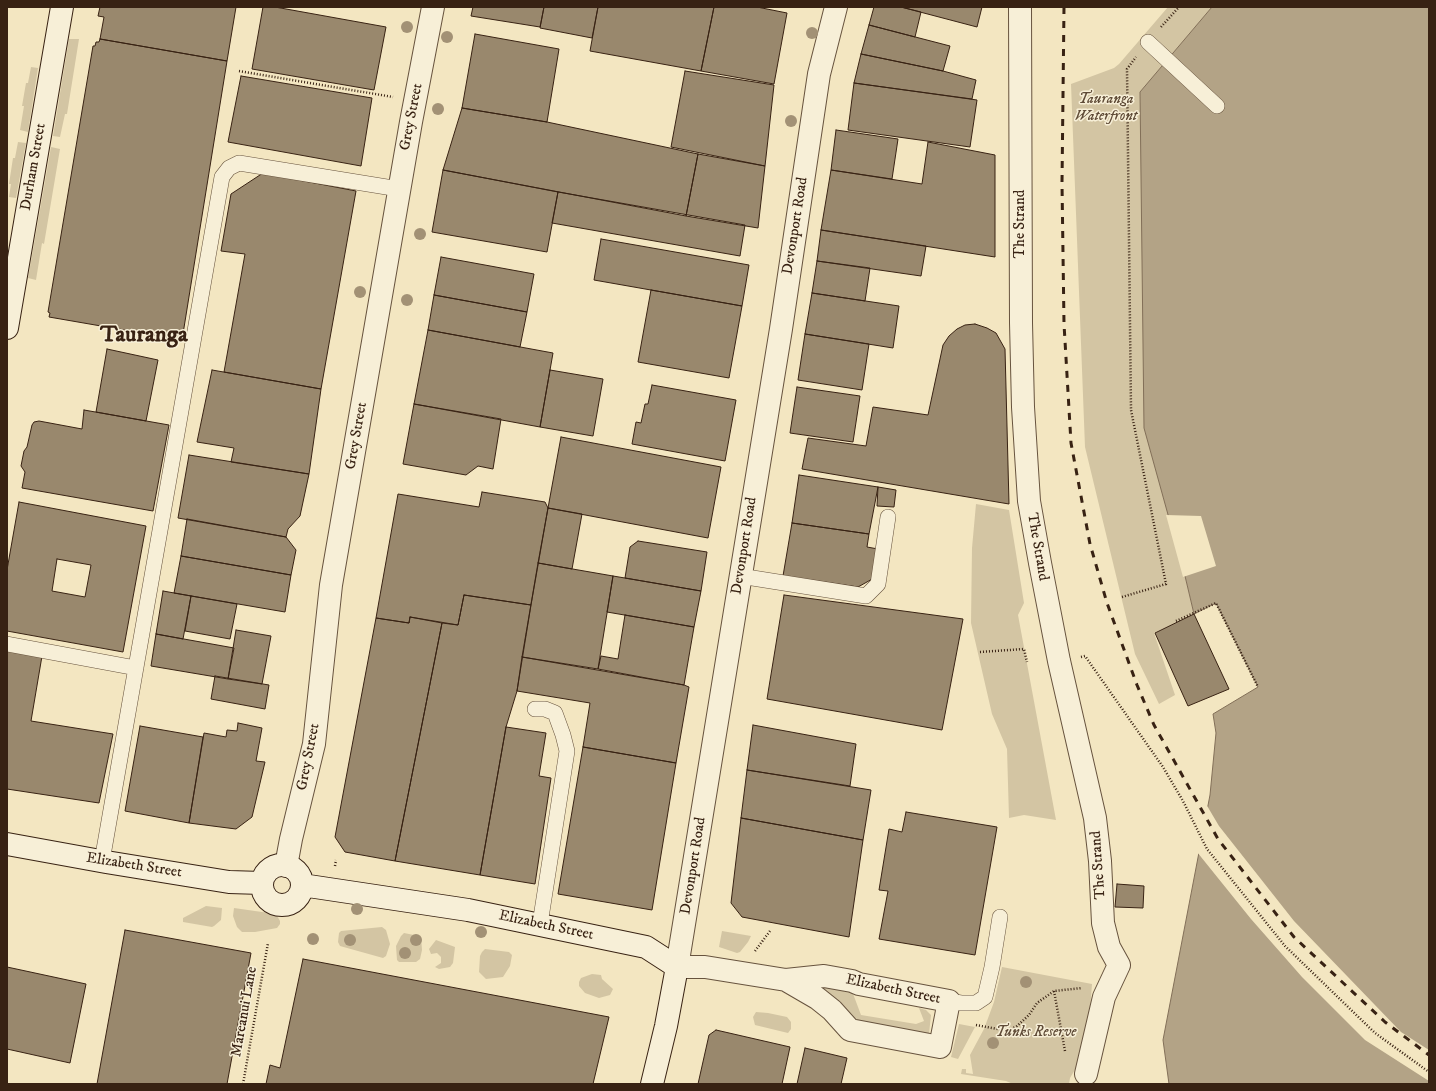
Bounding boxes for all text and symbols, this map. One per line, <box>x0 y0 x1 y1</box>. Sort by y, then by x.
street label: Grey Street <box>397 82 427 152</box>
park label: Tauranga Waterfront <box>1075 91 1137 126</box>
street label: Durham Street <box>17 122 51 212</box>
street label: Devonport Road <box>779 176 813 276</box>
street label: The Strand <box>1012 190 1030 258</box>
district label: Tauranga <box>100 322 188 350</box>
street label: Grey Street <box>342 401 372 471</box>
street label: Devonport Road <box>728 496 762 596</box>
street label: The Strand <box>1022 512 1052 582</box>
street label: Grey Street <box>294 722 324 792</box>
street label: Devonport Road <box>677 816 711 916</box>
street label: The Strand <box>1088 830 1110 900</box>
street label: Elizabeth Street <box>85 850 183 882</box>
street label: Elizabeth Street <box>497 907 595 945</box>
street label: Mareanui Lane <box>228 965 262 1059</box>
street label: Elizabeth Street <box>844 971 942 1009</box>
park label: Tunks Reserve <box>996 1024 1076 1042</box>

